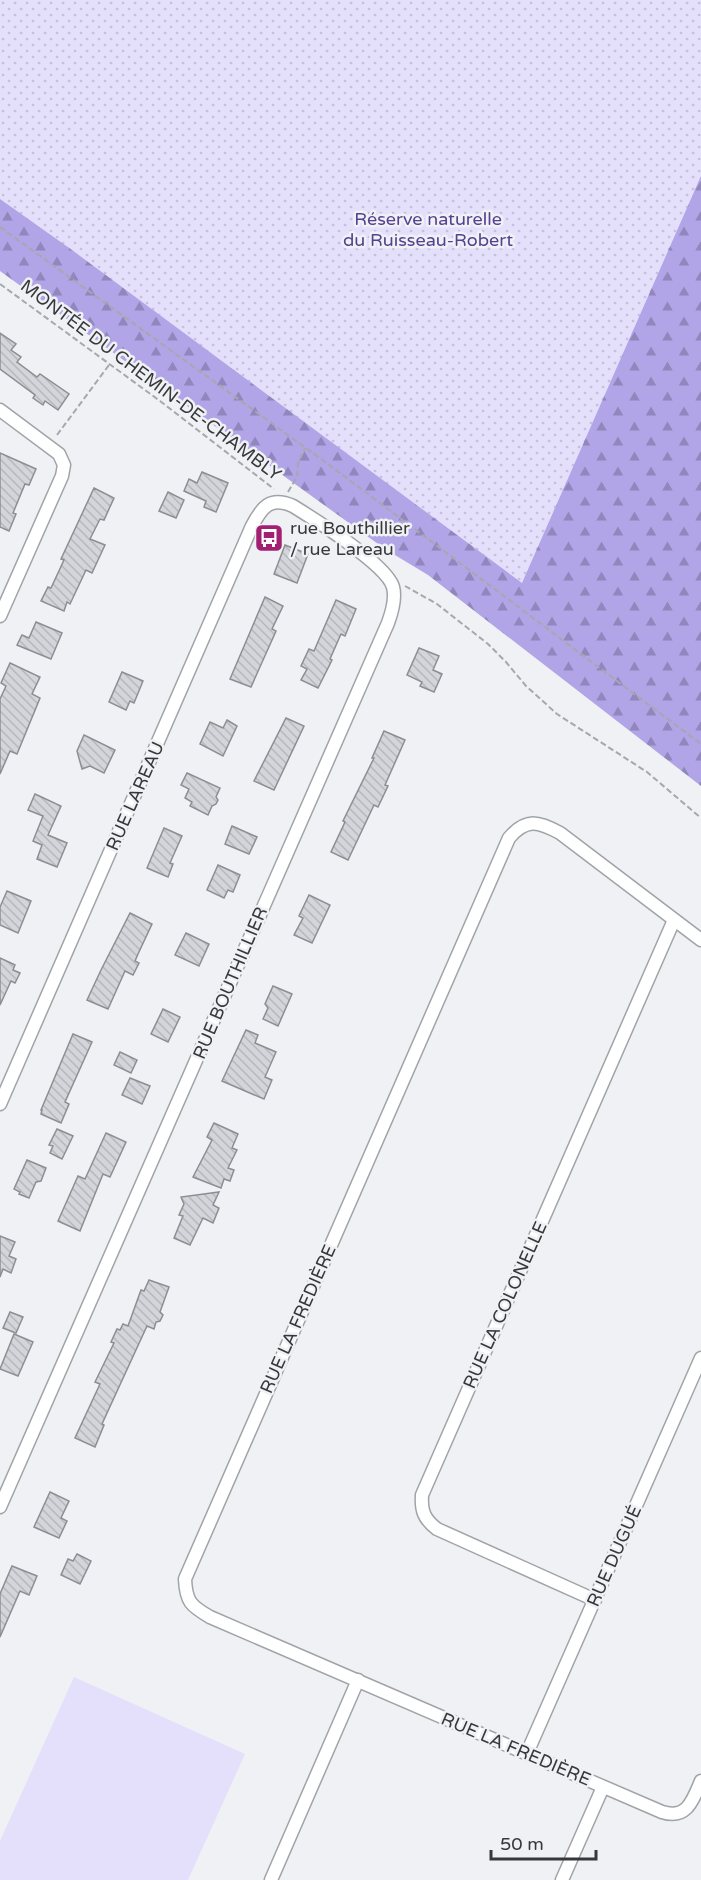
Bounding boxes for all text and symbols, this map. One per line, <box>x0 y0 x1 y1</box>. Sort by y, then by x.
park label: Réserve naturelle du Ruisseau-Robert <box>343 208 513 251</box>
street label: MONTÉE DU CHEMIN-DE-CHAMBLY <box>16 275 286 486</box>
place label: rue Bouthillier / rue Lareau <box>290 517 410 560</box>
bus stop icon: rue Bouthillier / rue Lareau <box>253 522 285 554</box>
street label: RUE LAREAU <box>101 738 169 854</box>
street label: RUE BOUTHILLIER <box>188 904 272 1062</box>
street label: RUE LA COLONELLE <box>458 1218 552 1392</box>
street label: RUE LA FREDIÈRE <box>255 1241 341 1397</box>
street label: RUE DUGUÉ <box>582 1502 646 1610</box>
street label: RUE LA FREDIÈRE <box>438 1708 594 1790</box>
scale bar <box>491 1823 596 1861</box>
text: 50 m <box>500 1833 544 1855</box>

